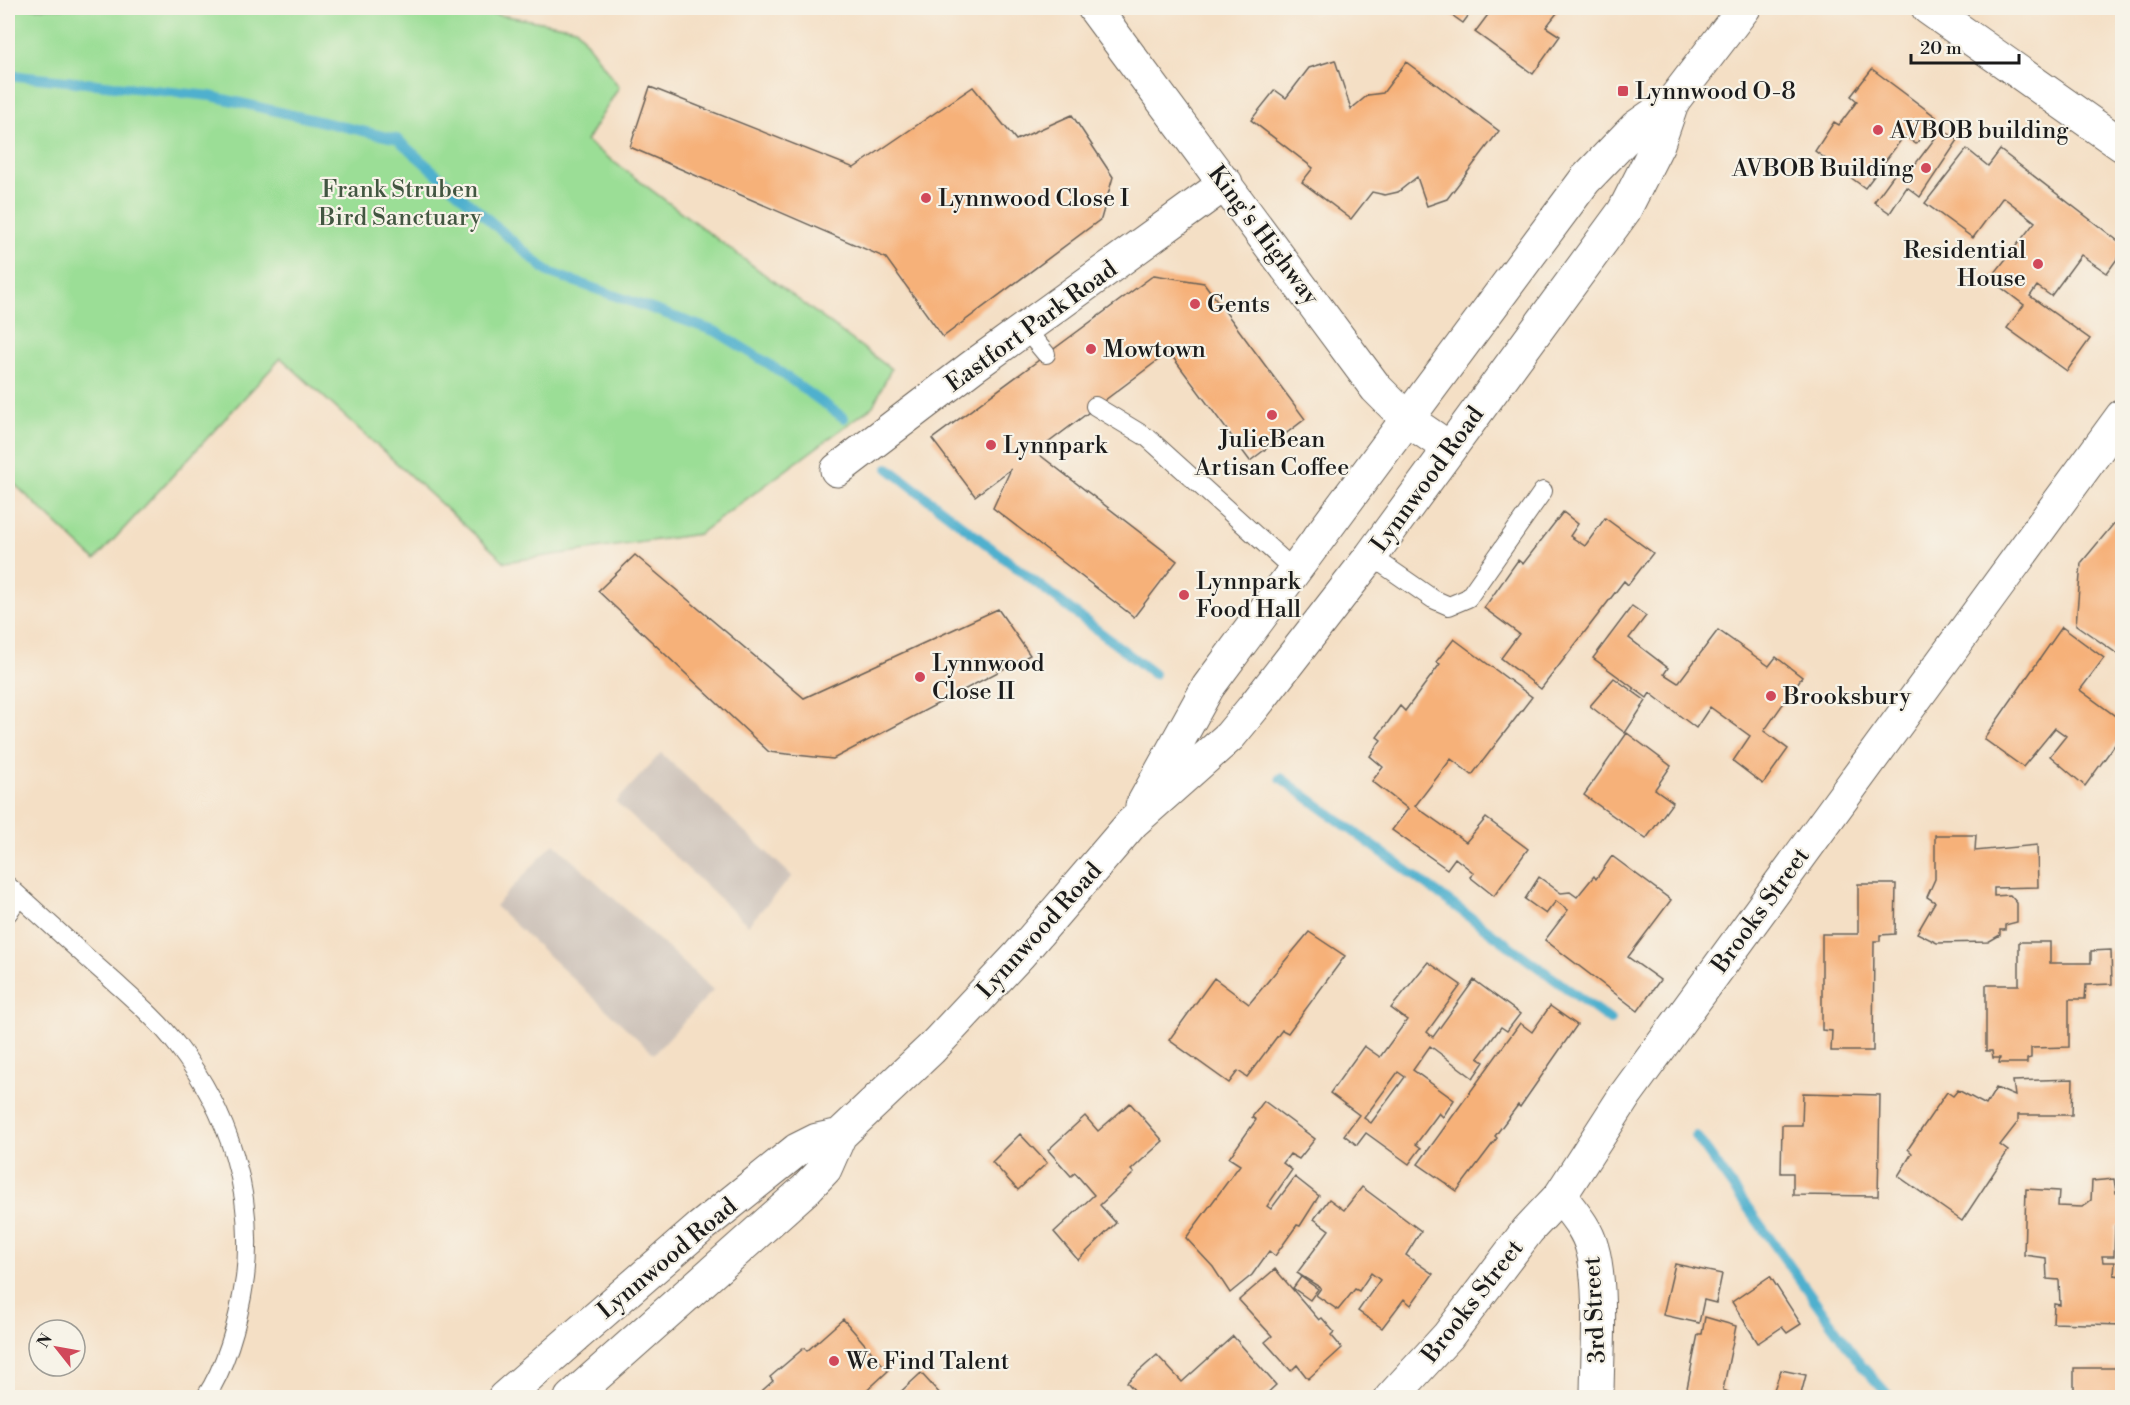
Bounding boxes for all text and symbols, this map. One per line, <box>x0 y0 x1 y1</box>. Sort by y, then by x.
scale bar <box>1911 27 2019 65</box>
text: 20 m <box>1920 37 1962 60</box>
place label: Lynnwood O-8 <box>1635 77 1796 107</box>
marker: Lynnwood O-8 <box>1616 84 1630 98</box>
place label: AVBOB building <box>1889 116 2069 146</box>
marker: AVBOB building <box>1871 123 1885 137</box>
place label: AVBOB Building <box>1731 154 1915 184</box>
street label: King's Highway <box>1201 160 1326 312</box>
marker: AVBOB Building <box>1919 161 1933 175</box>
park label: Frank Struben Bird Sanctuary <box>317 175 482 233</box>
place label: Lynnwood Close I <box>938 184 1129 214</box>
marker: Lynnwood Close I <box>919 191 933 205</box>
place label: Residential House <box>1903 236 2026 294</box>
street label: Eastfort Park Road <box>940 254 1123 399</box>
marker: Residential House <box>2031 257 2045 271</box>
place label: Gents <box>1207 290 1270 320</box>
marker: Gents <box>1188 297 1202 311</box>
place label: Mowtown <box>1103 335 1206 365</box>
marker: Mowtown <box>1084 342 1098 356</box>
street label: Lynnwood Road <box>1365 400 1491 558</box>
marker: JulieBean Artisan Coffee <box>1265 408 1279 422</box>
place label: JulieBean Artisan Coffee <box>1194 425 1349 483</box>
place label: Lynnpark <box>1003 431 1109 461</box>
marker: Lynnpark <box>984 438 998 452</box>
place label: Lynnpark Food Hall <box>1196 567 1302 625</box>
marker: Lynnpark Food Hall <box>1177 588 1191 602</box>
place label: Lynnwood Close II <box>932 649 1045 707</box>
marker: Lynnwood Close II <box>913 670 927 684</box>
place label: Brooksbury <box>1782 682 1912 712</box>
marker: Brooksbury <box>1764 689 1778 703</box>
street label: Brooks Street <box>1705 841 1817 980</box>
street label: Lynnwood Road <box>971 856 1109 1005</box>
street label: Lynnwood Road <box>592 1191 744 1326</box>
street label: Brooks Street <box>1415 1234 1530 1370</box>
street label: 3rd Street <box>1577 1255 1613 1364</box>
north arrow <box>27 1318 87 1378</box>
text: N <box>33 1330 57 1351</box>
place label: We Find Talent <box>845 1347 1010 1377</box>
marker: We Find Talent <box>827 1354 841 1368</box>

